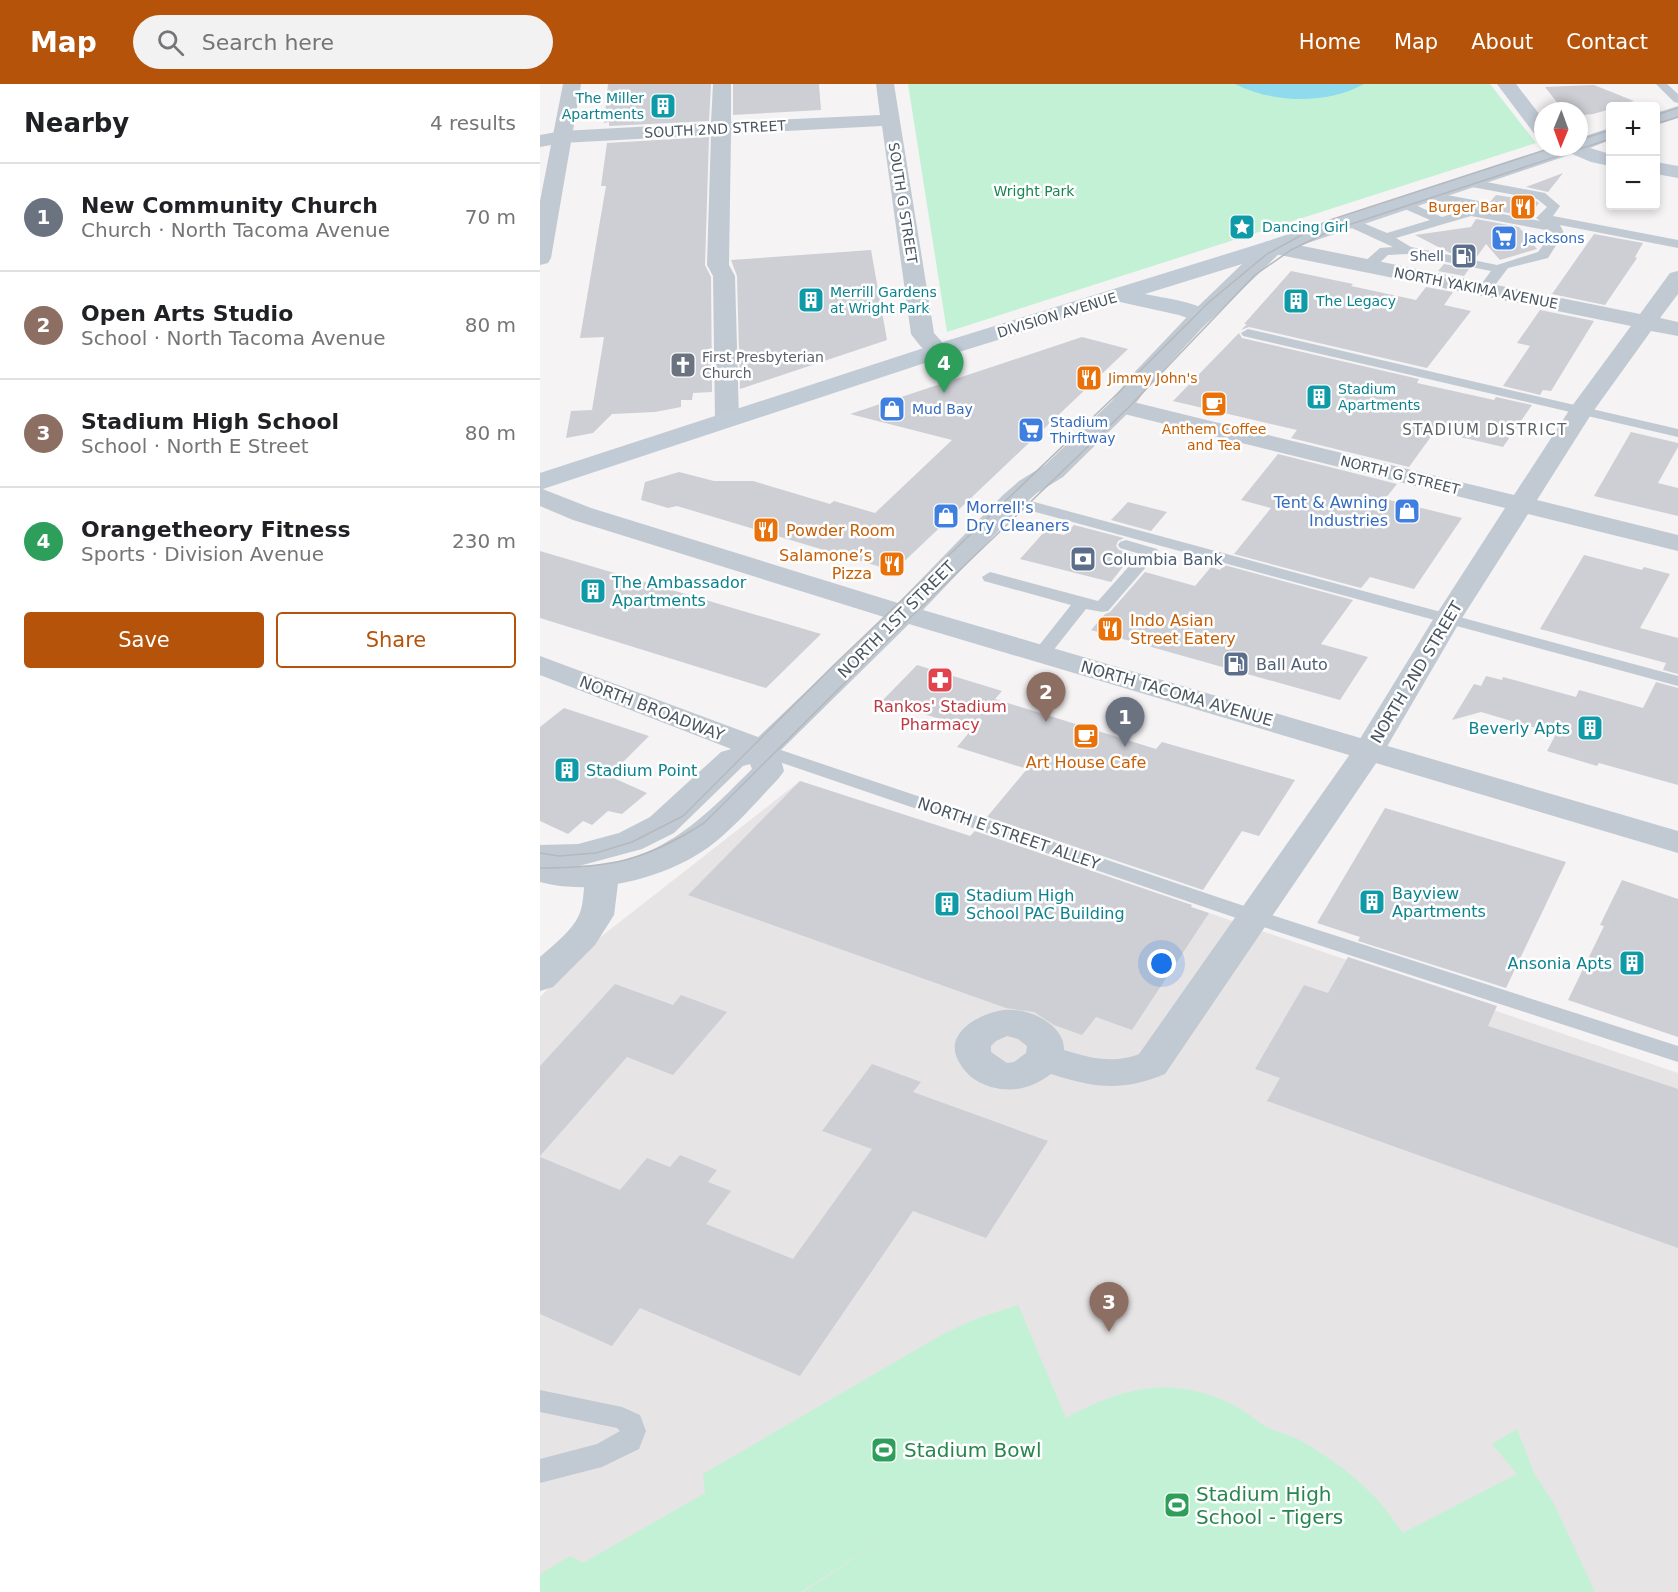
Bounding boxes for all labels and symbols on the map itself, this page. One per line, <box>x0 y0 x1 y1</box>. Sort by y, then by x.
place label: The Miller Apartments <box>562 90 644 122</box>
building icon: The Miller Apartments <box>648 91 678 121</box>
north arrow <box>1534 102 1588 156</box>
street label: SOUTH 2ND STREET <box>644 117 787 141</box>
street label: SOUTH G STREET <box>886 141 921 265</box>
park label: Wright Park <box>994 183 1075 199</box>
restaurant icon: Burger Bar <box>1508 192 1538 222</box>
place label: Burger Bar <box>1428 199 1504 215</box>
place icon: Dancing Girl <box>1227 212 1257 242</box>
place label: Dancing Girl <box>1262 219 1348 235</box>
supermarket icon: Jacksons <box>1489 223 1519 253</box>
place label: Jacksons <box>1523 230 1585 246</box>
fuel station icon: Shell <box>1449 241 1479 271</box>
place label: Shell <box>1410 248 1444 264</box>
street label: NORTH YAKIMA AVENUE <box>1393 264 1559 312</box>
place label: Merrill Gardens at Wright Park <box>830 284 937 316</box>
building icon: Merrill Gardens at Wright Park <box>796 285 826 315</box>
building icon: The Legacy <box>1281 286 1311 316</box>
street label: DIVISION AVENUE <box>995 289 1119 341</box>
place label: The Legacy <box>1315 293 1396 309</box>
pin: 4 <box>924 344 964 393</box>
place label: First Presbyterian Church <box>702 349 824 381</box>
church icon: First Presbyterian Church <box>668 350 698 380</box>
restaurant icon: Jimmy John's <box>1074 363 1104 393</box>
place label: Jimmy John's <box>1107 370 1198 386</box>
place label: Stadium Apartments <box>1338 381 1420 413</box>
building icon: Stadium Apartments <box>1304 382 1334 412</box>
cafe icon: Anthem Coffee and Tea <box>1199 389 1229 419</box>
shop icon: Mud Bay <box>877 394 907 424</box>
place label: Mud Bay <box>912 401 973 417</box>
place label: Stadium Thirftway <box>1049 414 1116 446</box>
supermarket icon: Stadium Thirftway <box>1016 415 1046 445</box>
place label: Anthem Coffee and Tea <box>1162 421 1266 453</box>
district label: STADIUM DISTRICT <box>1402 421 1568 439</box>
street label: NORTH G STREET <box>1339 452 1462 498</box>
place label: Tent & Awning Industries <box>1273 493 1388 530</box>
shop icon: Tent & Awning Industries <box>1392 496 1422 526</box>
place label: Morrell's Dry Cleaners <box>966 498 1070 535</box>
shop icon: Morrell's Dry Cleaners <box>931 501 961 531</box>
restaurant icon: Powder Room <box>751 515 781 545</box>
place label: Powder Room <box>786 521 895 540</box>
bank icon: Columbia Bank <box>1068 544 1098 574</box>
place label: Salamone’s Pizza <box>779 546 872 583</box>
restaurant icon: Salamone’s Pizza <box>877 549 907 579</box>
place label: Columbia Bank <box>1102 550 1224 569</box>
street label: NORTH 1ST STREET <box>834 557 959 682</box>
place label: The Ambassador Apartments <box>611 573 747 610</box>
building icon: The Ambassador Apartments <box>578 576 608 606</box>
street label: NORTH 2ND STREET <box>1367 598 1466 747</box>
place label: Indo Asian Street Eatery <box>1130 611 1236 648</box>
restaurant icon: Indo Asian Street Eatery <box>1095 614 1125 644</box>
fuel station icon: Ball Auto <box>1221 649 1251 679</box>
place label: Ball Auto <box>1256 655 1328 674</box>
street label: NORTH TACOMA AVENUE <box>1079 657 1275 730</box>
pharmacy icon: Rankos' Stadium Pharmacy <box>925 665 955 695</box>
street label: NORTH BROADWAY <box>577 672 727 745</box>
pin: 2 <box>1026 672 1066 722</box>
place label: Rankos' Stadium Pharmacy <box>873 697 1007 734</box>
pin: 1 <box>1106 698 1144 747</box>
building icon: Beverly Apts <box>1575 713 1605 743</box>
place label: Beverly Apts <box>1469 719 1570 738</box>
cafe icon: Art House Cafe <box>1071 721 1101 751</box>
place label: Art House Cafe <box>1026 753 1146 772</box>
building icon: Stadium Point <box>552 755 582 785</box>
place label: Stadium Point <box>586 761 697 780</box>
street label: NORTH E STREET ALLEY <box>915 793 1103 874</box>
place label: Bayview Apartments <box>1392 884 1486 921</box>
place label: Stadium High School PAC Building <box>966 886 1125 923</box>
building icon: Bayview Apartments <box>1357 887 1387 917</box>
building icon: Stadium High School PAC Building <box>932 889 962 919</box>
building icon: Ansonia Apts <box>1617 948 1647 978</box>
your location <box>1147 949 1176 978</box>
place label: Ansonia Apts <box>1508 954 1612 973</box>
pin: 3 <box>1090 1282 1128 1332</box>
sports icon: Stadium Bowl <box>869 1435 899 1465</box>
place label: Stadium Bowl <box>904 1438 1041 1462</box>
place label: Stadium High School - Tigers <box>1196 1482 1343 1529</box>
sports icon: Stadium High School - Tigers <box>1162 1490 1192 1520</box>

